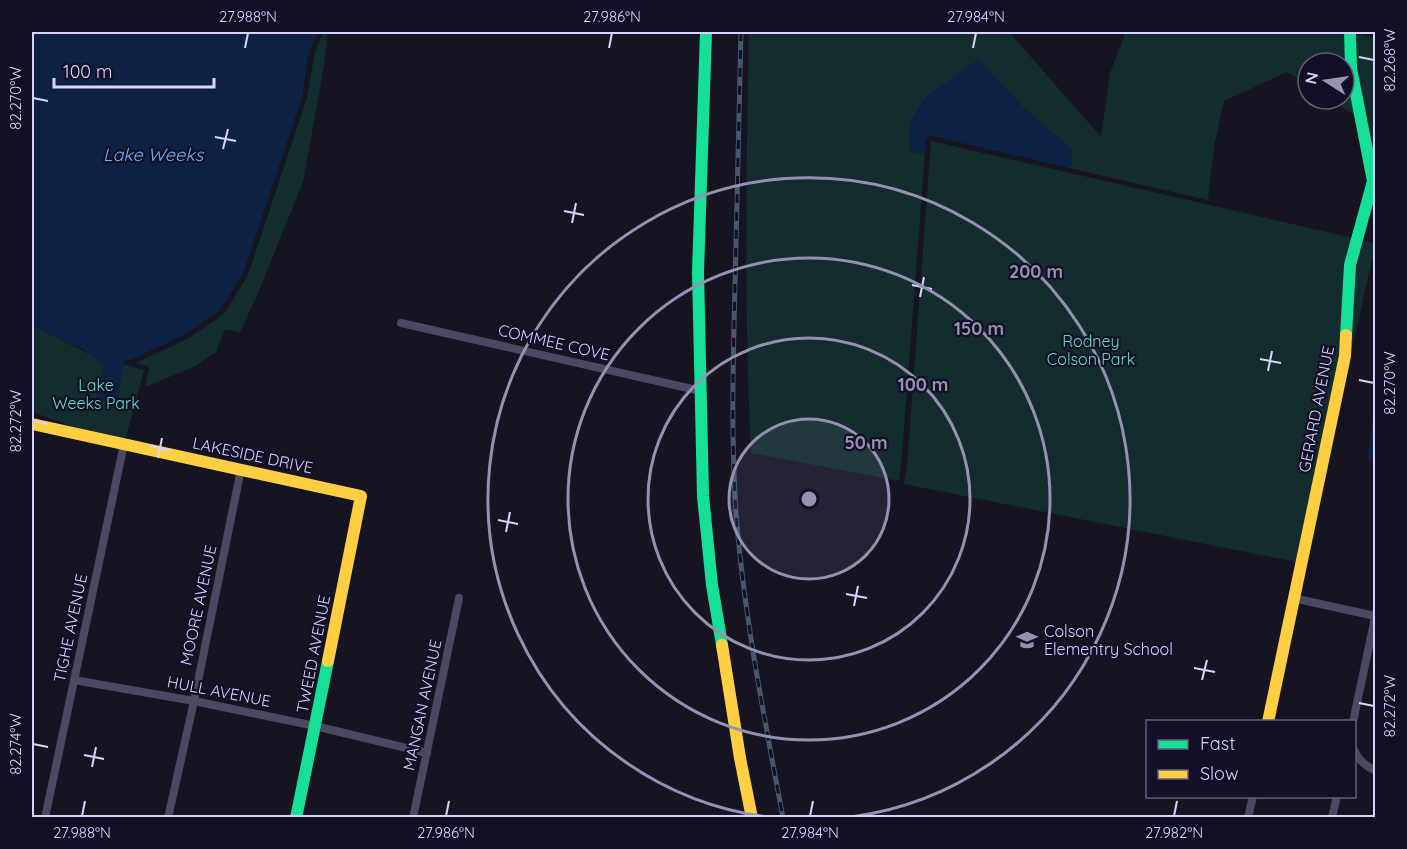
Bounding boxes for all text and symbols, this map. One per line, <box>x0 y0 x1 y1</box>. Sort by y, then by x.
text: 27.988°N <box>219 7 277 26</box>
text: 27.986°N <box>583 7 641 26</box>
text: 27.984°N <box>947 7 1005 26</box>
text: 82.268°W <box>1380 28 1399 92</box>
scale bar <box>54 51 214 89</box>
north arrow <box>1296 51 1356 111</box>
text: 100 m <box>63 60 112 83</box>
text: 82.270°W <box>6 66 25 130</box>
text: N <box>1300 70 1322 86</box>
water label: Lake Weeks <box>103 143 205 166</box>
text: 200 m <box>1009 260 1063 283</box>
text: 150 m <box>954 317 1004 340</box>
street label: COMMEE COVE <box>496 319 612 365</box>
park label: Rodney Colson Park <box>1047 331 1135 369</box>
street label: GERARD AVENUE <box>1294 344 1338 474</box>
text: 82.270°W <box>1380 351 1399 415</box>
text: 100 m <box>898 373 948 396</box>
park label: Lake Weeks Park <box>52 375 140 413</box>
text: 82.272°W <box>6 389 25 452</box>
text: 50 m <box>844 431 888 454</box>
street label: LAKESIDE DRIVE <box>191 432 315 478</box>
centre of rings <box>799 489 819 509</box>
street label: MOORE AVENUE <box>175 543 221 667</box>
street label: TIGHE AVENUE <box>49 572 91 684</box>
street label: TWEED AVENUE <box>292 593 334 715</box>
place label: Colson Elementry School <box>1044 621 1173 659</box>
school or university icon: Colson Elementry School <box>1015 628 1039 652</box>
street label: MANGAN AVENUE <box>398 638 446 772</box>
street label: HULL AVENUE <box>166 671 272 711</box>
text: 82.272°W <box>1380 674 1399 737</box>
text: 82.274°W <box>6 713 25 775</box>
legend <box>1146 720 1356 798</box>
text: Fast <box>1200 732 1235 755</box>
text: Slow <box>1200 762 1238 785</box>
text: 27.988°N <box>53 823 111 842</box>
text: 27.986°N <box>417 823 475 842</box>
text: 27.984°N <box>781 823 839 842</box>
text: 27.982°N <box>1145 823 1203 842</box>

